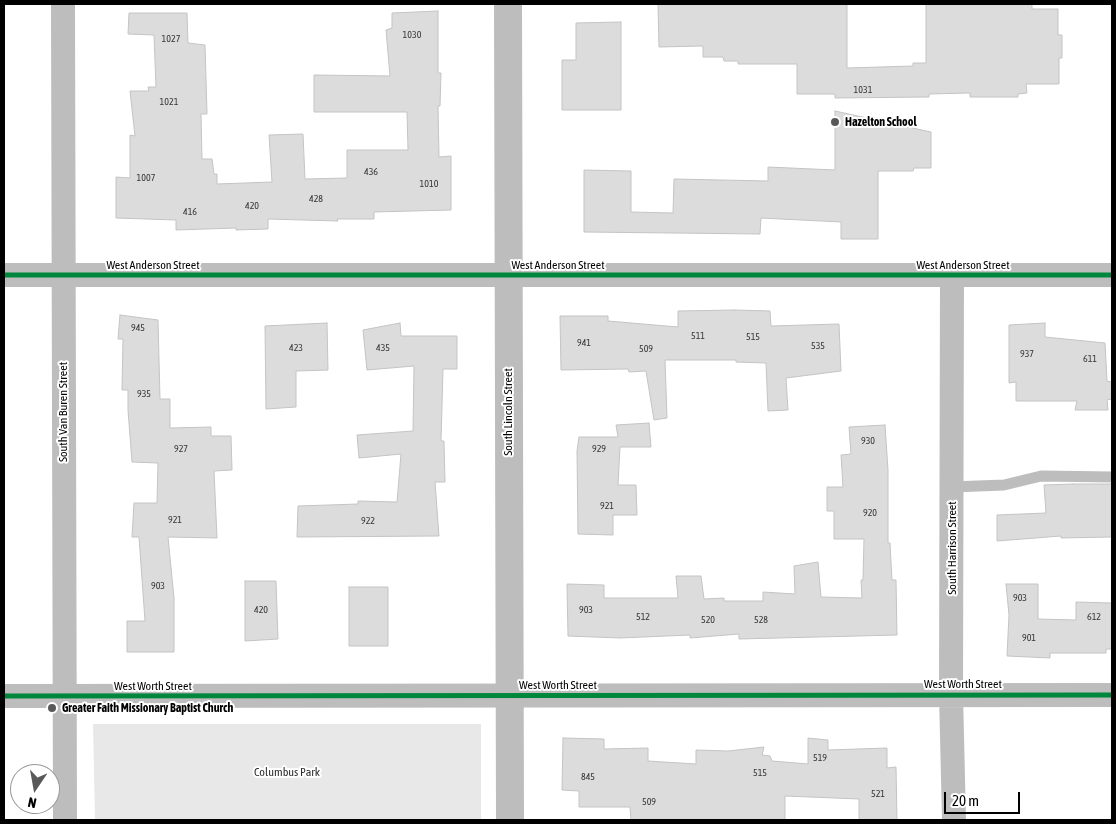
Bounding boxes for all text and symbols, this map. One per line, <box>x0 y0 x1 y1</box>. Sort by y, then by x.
house number: 1030 <box>403 29 421 41</box>
house number: 1027 <box>162 33 180 45</box>
house number: 1031 <box>854 84 872 96</box>
house number: 1021 <box>160 96 178 108</box>
place label: Hazelton School <box>845 115 917 129</box>
marker: Hazelton School <box>829 116 841 128</box>
house number: 436 <box>364 166 378 178</box>
house number: 1007 <box>137 172 155 184</box>
house number: 1010 <box>420 178 438 190</box>
house number: 428 <box>309 193 323 205</box>
house number: 420 <box>245 200 259 212</box>
house number: 416 <box>183 206 197 218</box>
street label: West Anderson Street <box>106 258 200 272</box>
street label: West Anderson Street <box>511 258 605 272</box>
street label: West Anderson Street <box>916 258 1010 272</box>
house number: 945 <box>131 322 145 334</box>
house number: 511 <box>691 330 705 342</box>
house number: 515 <box>746 331 760 343</box>
house number: 941 <box>577 337 591 349</box>
house number: 535 <box>811 340 825 352</box>
house number: 423 <box>289 342 303 354</box>
house number: 435 <box>376 342 390 354</box>
house number: 509 <box>639 343 653 355</box>
house number: 937 <box>1020 348 1034 360</box>
house number: 611 <box>1083 353 1097 365</box>
street label: South Van Buren Street <box>56 362 70 462</box>
street label: South Lincoln Street <box>501 368 515 456</box>
house number: 935 <box>137 388 151 400</box>
house number: 930 <box>861 435 875 447</box>
house number: 927 <box>174 443 188 455</box>
house number: 929 <box>592 443 606 455</box>
house number: 921 <box>600 500 614 512</box>
street label: South Harrison Street <box>945 501 959 595</box>
house number: 920 <box>863 507 877 519</box>
house number: 921 <box>168 514 182 526</box>
house number: 922 <box>361 515 375 527</box>
house number: 903 <box>151 580 165 592</box>
house number: 903 <box>1013 592 1027 604</box>
house number: 420 <box>254 604 268 616</box>
house number: 903 <box>579 604 593 616</box>
house number: 512 <box>636 611 650 623</box>
house number: 612 <box>1087 611 1101 623</box>
house number: 520 <box>701 614 715 626</box>
house number: 528 <box>754 614 768 626</box>
house number: 901 <box>1022 632 1036 644</box>
street label: West Worth Street <box>924 677 1002 691</box>
street label: West Worth Street <box>519 678 597 692</box>
street label: West Worth Street <box>114 679 192 693</box>
place label: Greater Faith Missionary Baptist Church <box>62 701 233 715</box>
marker: Greater Faith Missionary Baptist Church <box>46 702 58 714</box>
house number: 519 <box>813 752 827 764</box>
north arrow <box>10 764 60 814</box>
park label: Columbus Park <box>254 765 320 779</box>
house number: 515 <box>753 767 767 779</box>
house number: 845 <box>581 771 595 783</box>
scale bar <box>946 782 1022 814</box>
house number: 521 <box>871 788 885 800</box>
text: 20 m <box>952 792 979 809</box>
text: N <box>26 794 38 811</box>
house number: 509 <box>642 796 656 808</box>

